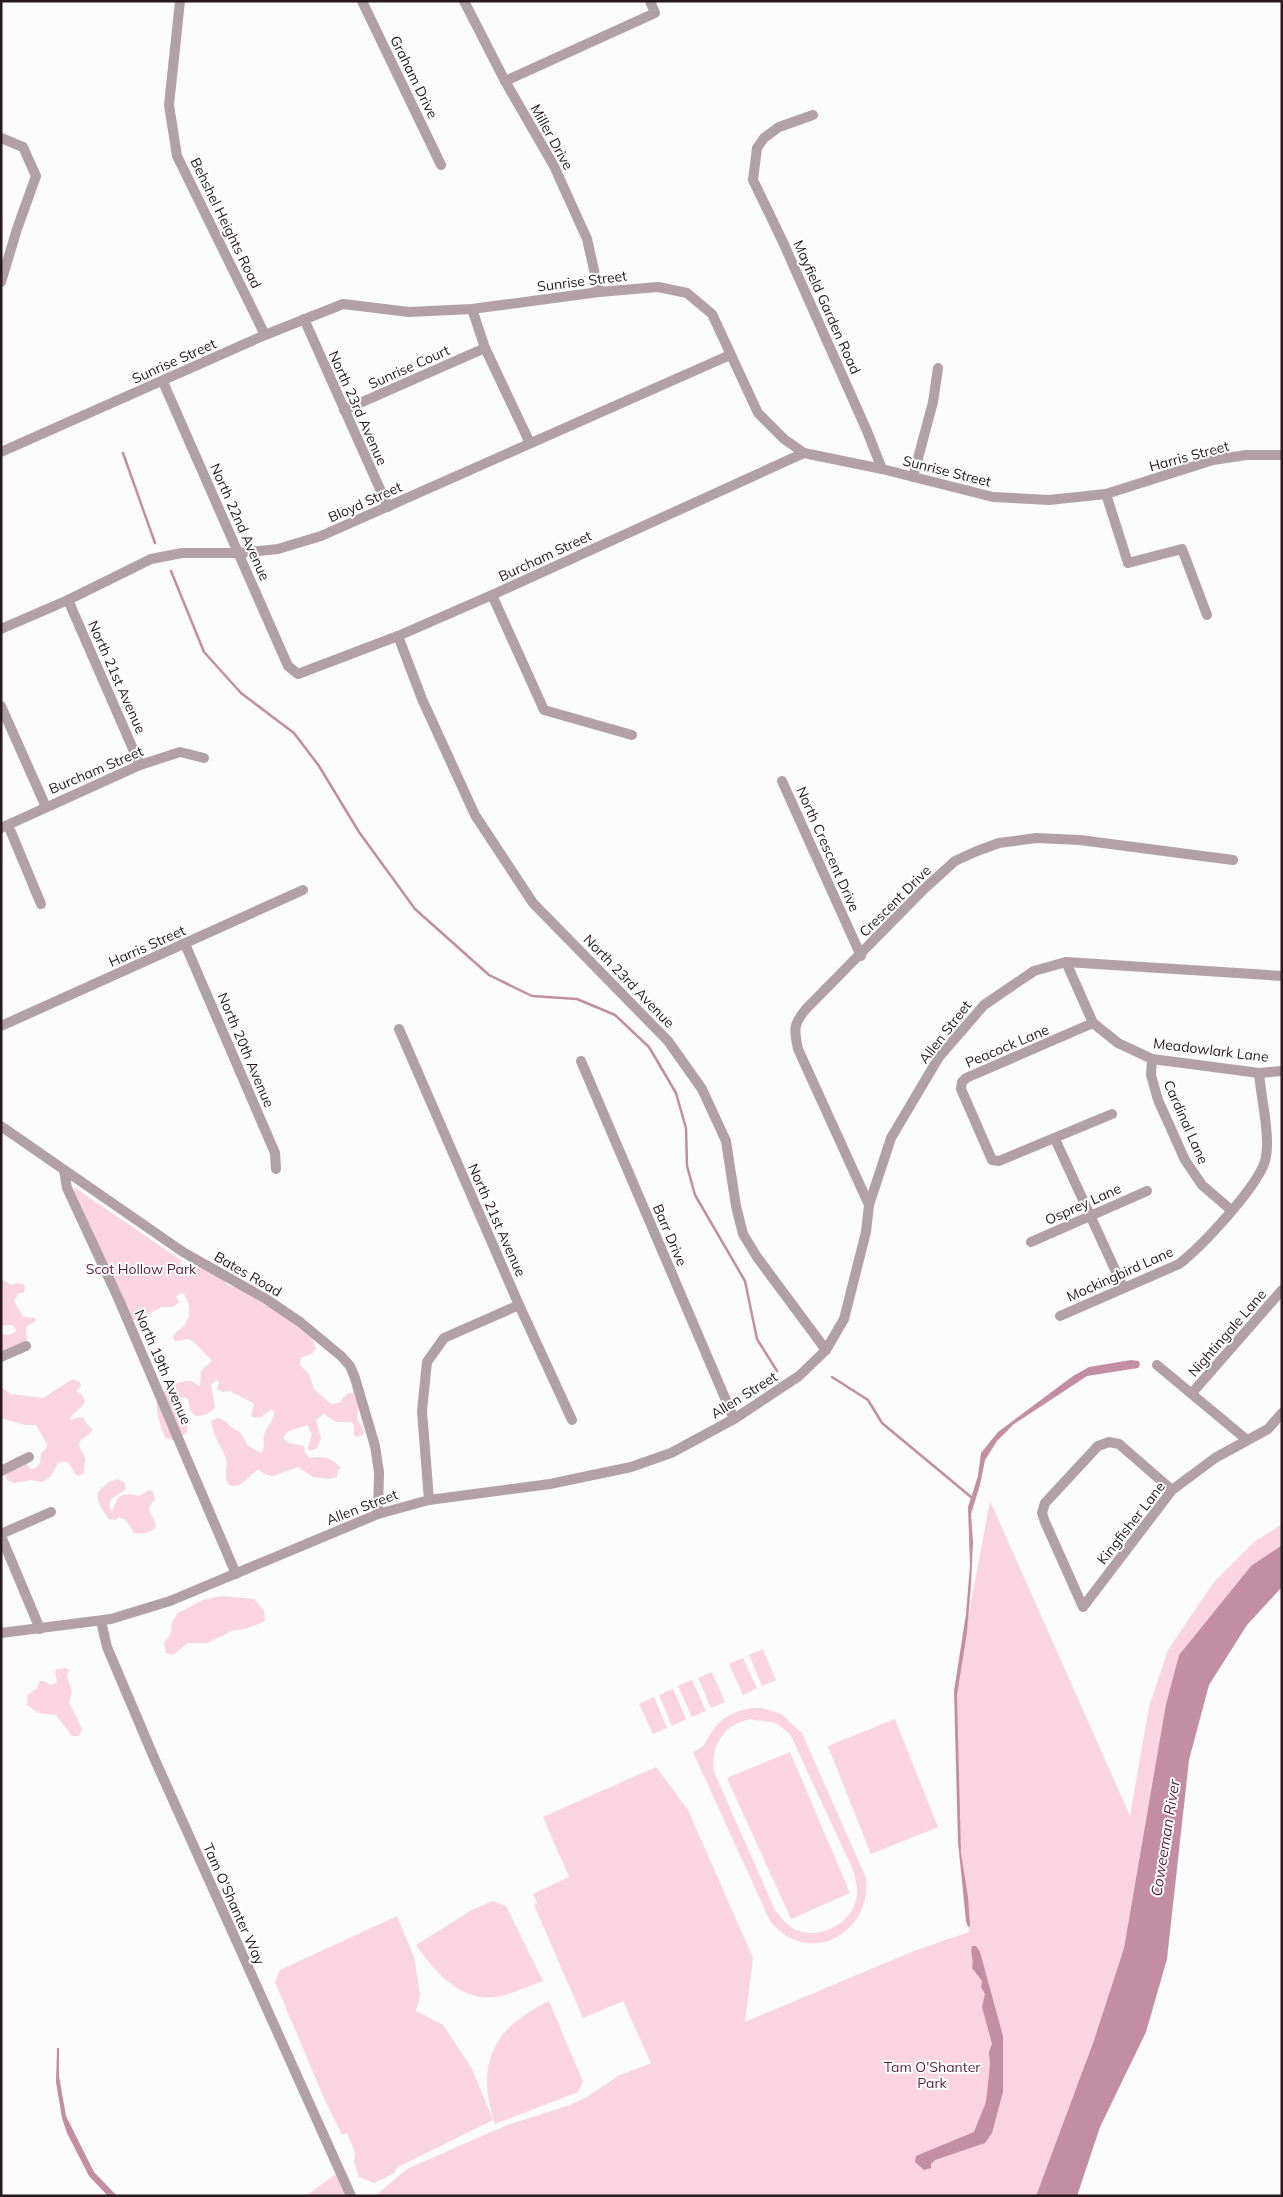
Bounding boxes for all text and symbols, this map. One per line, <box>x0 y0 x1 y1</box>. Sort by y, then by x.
street label: Graham Drive <box>386 33 442 121</box>
street label: Miller Drive <box>527 101 577 173</box>
street label: Behshel Heights Road <box>187 155 265 291</box>
street label: Mayfield Garden Road <box>789 237 865 377</box>
street label: Sunrise Street <box>536 267 628 295</box>
street label: Sunrise Street <box>129 334 219 388</box>
street label: Sunrise Court <box>366 341 453 393</box>
street label: North 23rd Avenue <box>325 348 391 468</box>
street label: Harris Street <box>1147 437 1231 475</box>
street label: Sunrise Street <box>901 451 993 491</box>
street label: North 22nd Avenue <box>206 461 274 583</box>
street label: Bloyd Street <box>325 478 405 526</box>
street label: Burcham Street <box>496 527 595 585</box>
street label: North 21st Avenue <box>84 618 150 736</box>
street label: Burcham Street <box>46 742 146 798</box>
street label: North Crescent Drive <box>792 784 864 914</box>
street label: Crescent Drive <box>855 861 935 941</box>
street label: Harris Street <box>106 921 188 971</box>
street label: North 23rd Avenue <box>580 930 678 1032</box>
street label: North 20th Avenue <box>214 990 278 1110</box>
street label: Allen Street <box>915 997 975 1067</box>
street label: Peacock Lane <box>962 1020 1052 1072</box>
street label: Meadowlark Lane <box>1152 1034 1270 1066</box>
street label: Cardinal Lane <box>1159 1077 1213 1167</box>
street label: North 21st Avenue <box>464 1161 530 1279</box>
street label: Osprey Lane <box>1042 1179 1124 1229</box>
street label: Barr Drive <box>649 1201 691 1269</box>
street label: Mockingbird Lane <box>1064 1242 1176 1306</box>
street label: Bates Road <box>211 1247 285 1301</box>
park label: Scot Hollow Park <box>86 1260 197 1278</box>
street label: Nightingale Lane <box>1184 1286 1270 1380</box>
street label: North 19th Avenue <box>131 1307 195 1427</box>
street label: Allen Street <box>707 1367 781 1423</box>
street label: Kingfisher Lane <box>1093 1478 1169 1568</box>
street label: Allen Street <box>324 1485 400 1529</box>
water label: Coweeman River <box>1146 1778 1184 1898</box>
street label: Tam O'Shanter Way <box>199 1841 269 1968</box>
park label: Tam O'Shanter Park <box>884 2058 981 2092</box>

